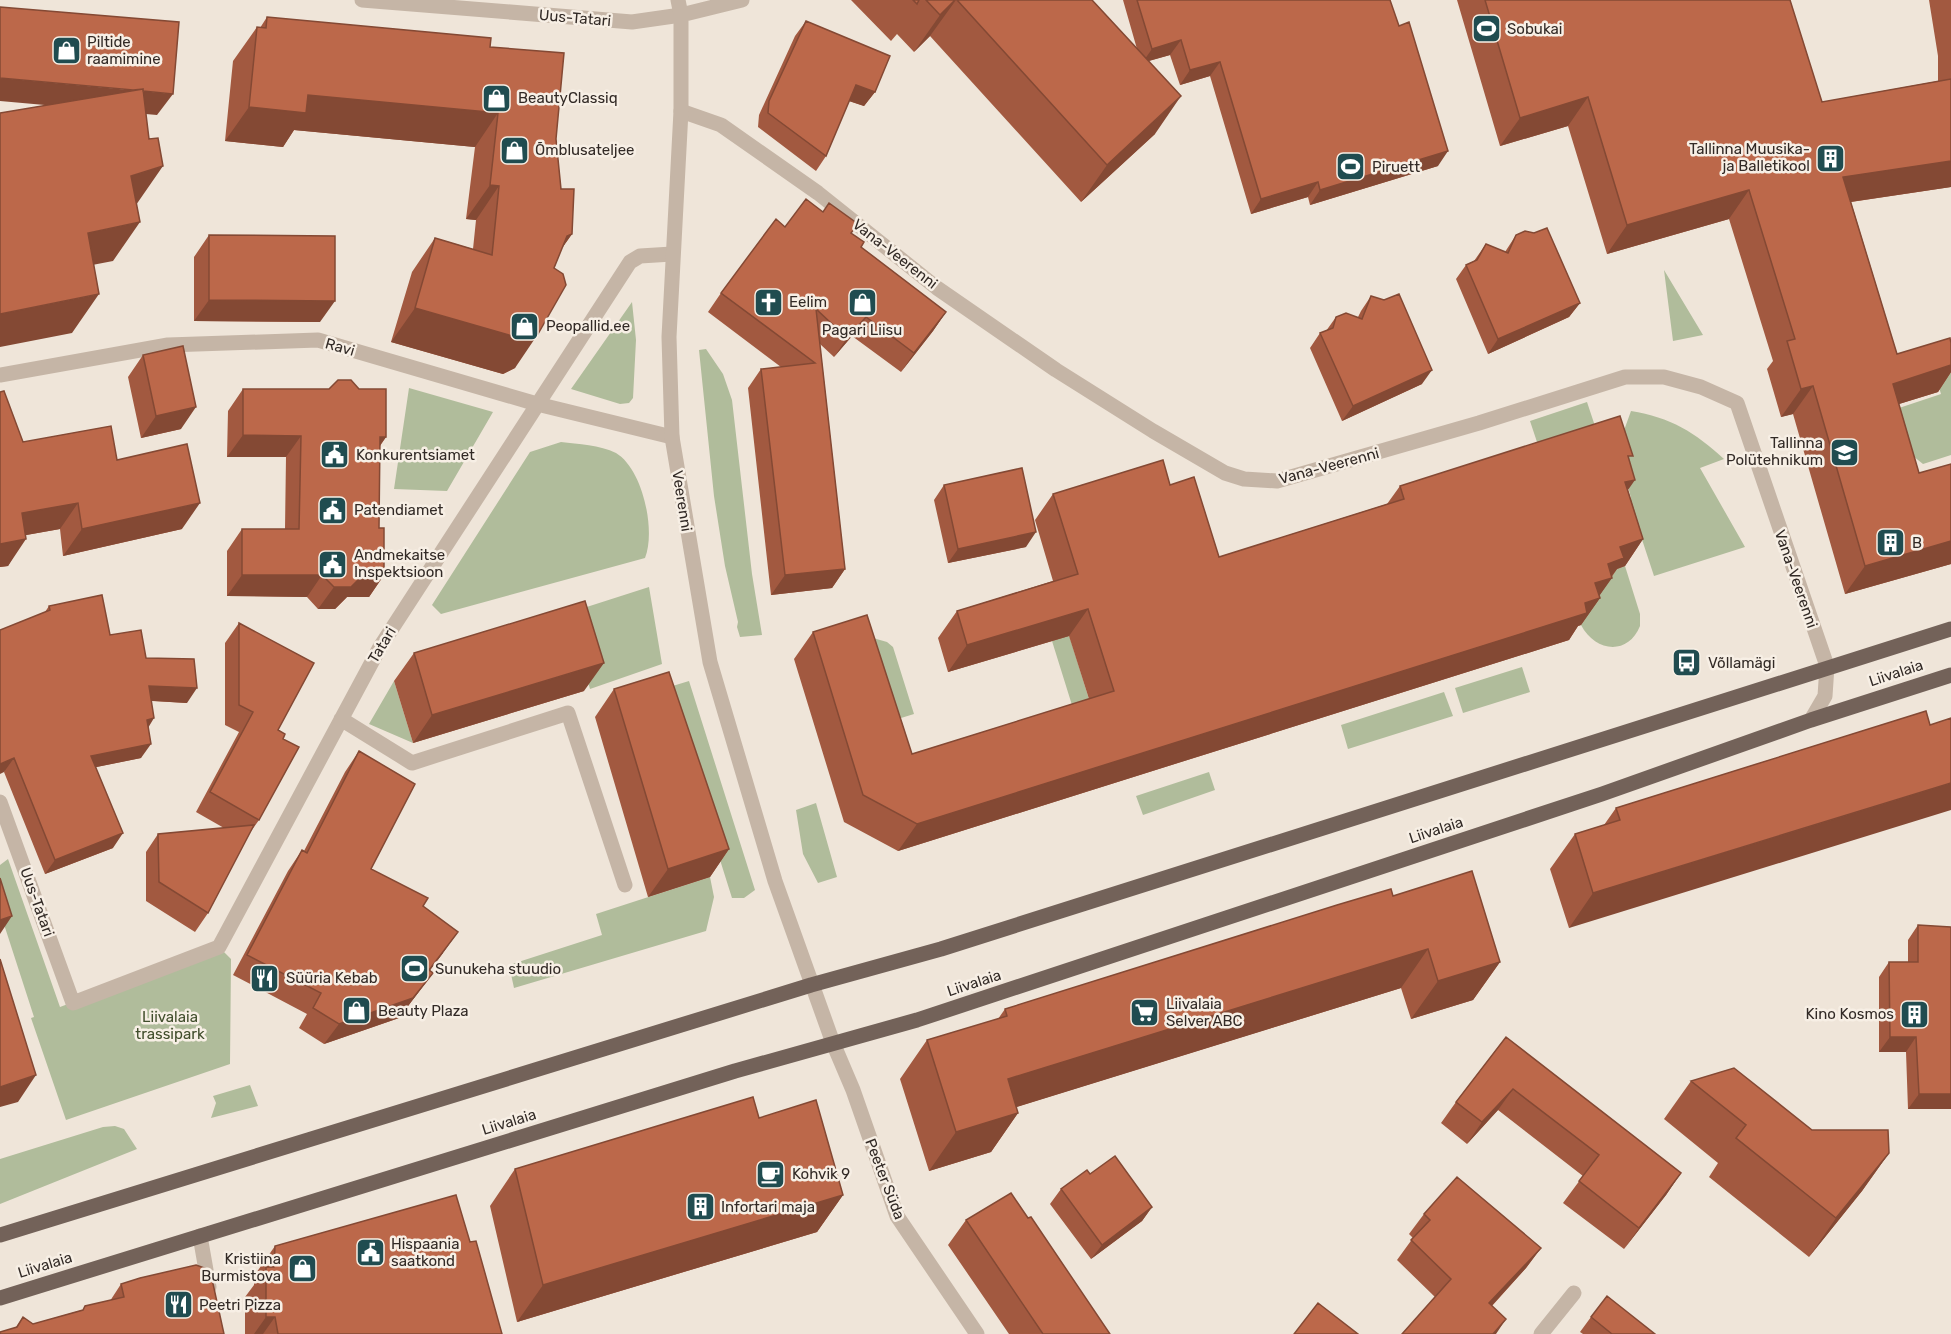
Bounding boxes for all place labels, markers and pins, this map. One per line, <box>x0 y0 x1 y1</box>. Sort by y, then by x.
sports icon: Sobukai <box>1470 13 1502 45</box>
place label: Sobukai <box>1507 20 1562 38</box>
place label: Piltide raamimine <box>87 33 161 68</box>
shop icon: Piltide raamimine <box>50 35 82 67</box>
shop icon: BeautyClassiq <box>481 82 513 114</box>
place label: BeautyClassiq <box>518 89 618 107</box>
shop icon: Õmblusateljee <box>498 134 530 166</box>
place label: Tallinna Muusika- ja Balletikool <box>1689 140 1810 175</box>
place label: Õmblusateljee <box>535 141 634 159</box>
building icon: Tallinna Muusika- ja Balletikool <box>1815 142 1847 174</box>
sports icon: Piruett <box>1335 151 1367 183</box>
place label: Piruett <box>1372 158 1420 176</box>
church icon: Eelim <box>752 286 784 318</box>
shop icon: Pagari Liisu <box>846 287 878 319</box>
place label: Eelim <box>789 293 827 311</box>
shop icon: Peopallid.ee <box>509 310 541 342</box>
place label: Peopallid.ee <box>546 317 630 335</box>
place label: Pagari Liisu <box>822 321 902 339</box>
place label: Tallinna Polütehnikum <box>1726 434 1823 469</box>
school or university icon: Tallinna Polütehnikum <box>1828 436 1860 468</box>
public building icon: Konkurentsiamet <box>319 439 351 471</box>
place label: Konkurentsiamet <box>356 446 475 464</box>
public building icon: Patendiamet <box>317 494 349 526</box>
place label: Patendiamet <box>354 501 444 519</box>
building icon: B <box>1875 527 1907 559</box>
place label: B <box>1912 534 1922 552</box>
place label: Andmekaitse Inspektsioon <box>354 546 445 581</box>
public building icon: Andmekaitse Inspektsioon <box>317 548 349 580</box>
bus stop icon: Võllamägi <box>1671 647 1703 679</box>
place label: Võllamägi <box>1708 654 1775 672</box>
sports icon: Sunukeha stuudio <box>398 953 430 985</box>
place label: Sunukeha stuudio <box>435 960 561 978</box>
restaurant icon: Süüria Kebab <box>249 962 281 994</box>
place label: Süüria Kebab <box>286 969 378 987</box>
shop icon: Beauty Plaza <box>341 995 373 1027</box>
place label: Liivalaia Selver ABC <box>1166 995 1243 1030</box>
supermarket icon: Liivalaia Selver ABC <box>1129 997 1161 1029</box>
building icon: Kino Kosmos <box>1899 998 1931 1030</box>
place label: Beauty Plaza <box>378 1002 469 1020</box>
place label: Kino Kosmos <box>1806 1005 1894 1023</box>
cafe icon: Kohvik 9 <box>755 1158 787 1190</box>
place label: Kohvik 9 <box>792 1165 850 1183</box>
building icon: Infortari maja <box>684 1191 716 1223</box>
place label: Infortari maja <box>721 1198 815 1216</box>
place label: Hispaania saatkond <box>391 1235 460 1270</box>
public building icon: Hispaania saatkond <box>354 1237 386 1269</box>
place label: Kristiina Burmistova <box>201 1250 281 1285</box>
shop icon: Kristiina Burmistova <box>286 1252 318 1284</box>
restaurant icon: Peetri Pizza <box>162 1289 194 1321</box>
place label: Peetri Pizza <box>199 1296 281 1314</box>

